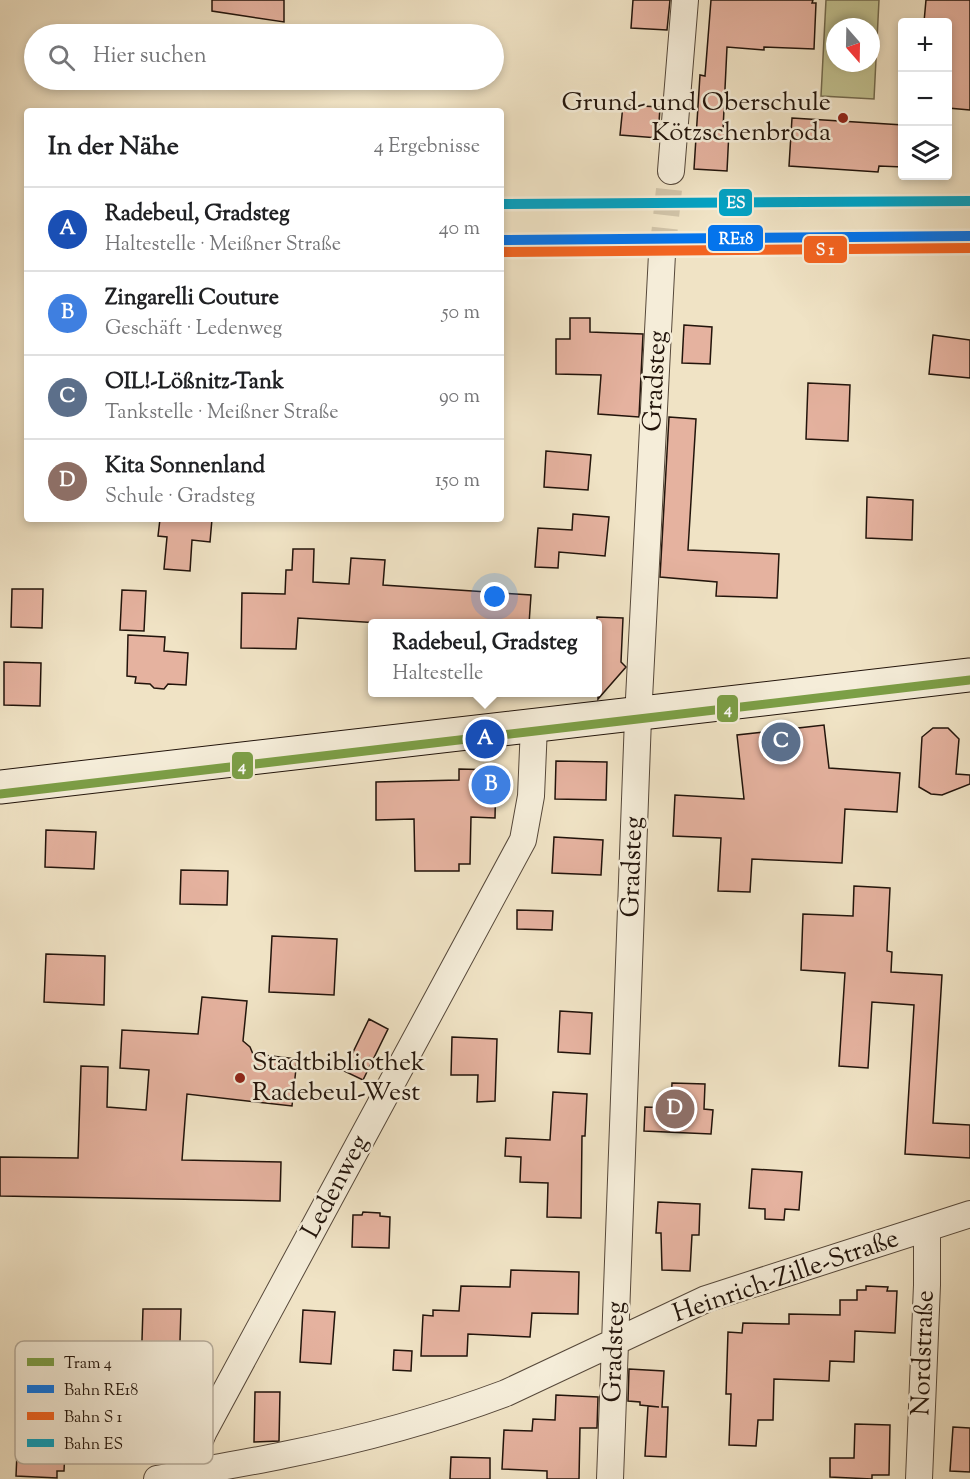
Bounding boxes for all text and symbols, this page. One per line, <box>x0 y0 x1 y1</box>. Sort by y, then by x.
north arrow <box>826 18 880 72</box>
map controls <box>898 18 952 180</box>
button: + <box>898 18 952 72</box>
search box <box>24 24 504 90</box>
icon: search <box>45 41 78 74</box>
text: Hier suchen <box>93 41 207 73</box>
button: − <box>898 72 952 126</box>
place label: Grund- und Oberschule Kötzschenbroda <box>562 85 831 152</box>
marker: Grund- und Oberschule Kötzschenbroda <box>836 111 850 125</box>
button: layers <box>898 126 952 180</box>
text: In der Nähe <box>48 129 179 166</box>
text: 4 Ergebnisse <box>374 133 480 162</box>
line badge: ES <box>718 188 753 217</box>
text: ES <box>726 193 746 216</box>
text: Radebeul, Gradsteg <box>105 199 290 231</box>
text: A <box>59 215 76 244</box>
text: 40 m <box>439 215 480 244</box>
line badge: RE18 <box>707 224 764 252</box>
text: RE18 <box>719 229 753 252</box>
text: Haltestelle · Meißner Straße <box>105 231 341 260</box>
line badge: S 1 <box>803 235 848 264</box>
text: S 1 <box>816 240 835 263</box>
text: Zingarelli Couture <box>105 283 279 315</box>
text: B <box>61 299 74 328</box>
text: 50 m <box>442 299 480 328</box>
text: Geschäft · Ledenweg <box>105 315 282 344</box>
street label: Gradsteg <box>635 329 677 433</box>
text: OIL!-Lößnitz-Tank <box>105 367 284 399</box>
text: C <box>59 383 76 412</box>
text: 90 m <box>439 383 480 412</box>
text: Tankstelle · Meißner Straße <box>105 399 339 428</box>
text: Kita Sonnenland <box>105 451 265 483</box>
text: D <box>60 467 75 496</box>
text: 150 m <box>435 467 480 496</box>
text: Schule · Gradsteg <box>105 483 255 512</box>
your location <box>480 582 509 611</box>
popup <box>368 619 602 697</box>
text: Radebeul, Gradsteg <box>393 628 577 660</box>
text: Haltestelle <box>393 660 483 689</box>
line badge: 4 <box>716 694 739 723</box>
text: 4 <box>723 699 732 722</box>
pin: A <box>466 716 504 762</box>
pin: C <box>762 720 800 764</box>
line badge: 4 <box>231 751 254 780</box>
text: 4 <box>237 756 246 779</box>
pin: B <box>472 762 510 808</box>
street label: Gradsteg <box>613 816 653 918</box>
place label: Stadtbibliothek Radebeul-West <box>252 1045 425 1112</box>
marker: Stadtbibliothek Radebeul-West <box>233 1071 247 1085</box>
pin: D <box>656 1086 694 1132</box>
street label: Ledenweg <box>293 1129 379 1245</box>
street label: Heinrich-Zille-Straße <box>668 1221 904 1333</box>
street label: Nordstraße <box>903 1290 945 1416</box>
street label: Gradsteg <box>595 1301 635 1403</box>
legend <box>15 1341 213 1464</box>
text: Tram 4 <box>64 1353 112 1376</box>
text: Bahn RE18 <box>64 1380 138 1403</box>
text: Bahn S 1 <box>64 1407 123 1430</box>
text: Bahn ES <box>64 1434 123 1457</box>

